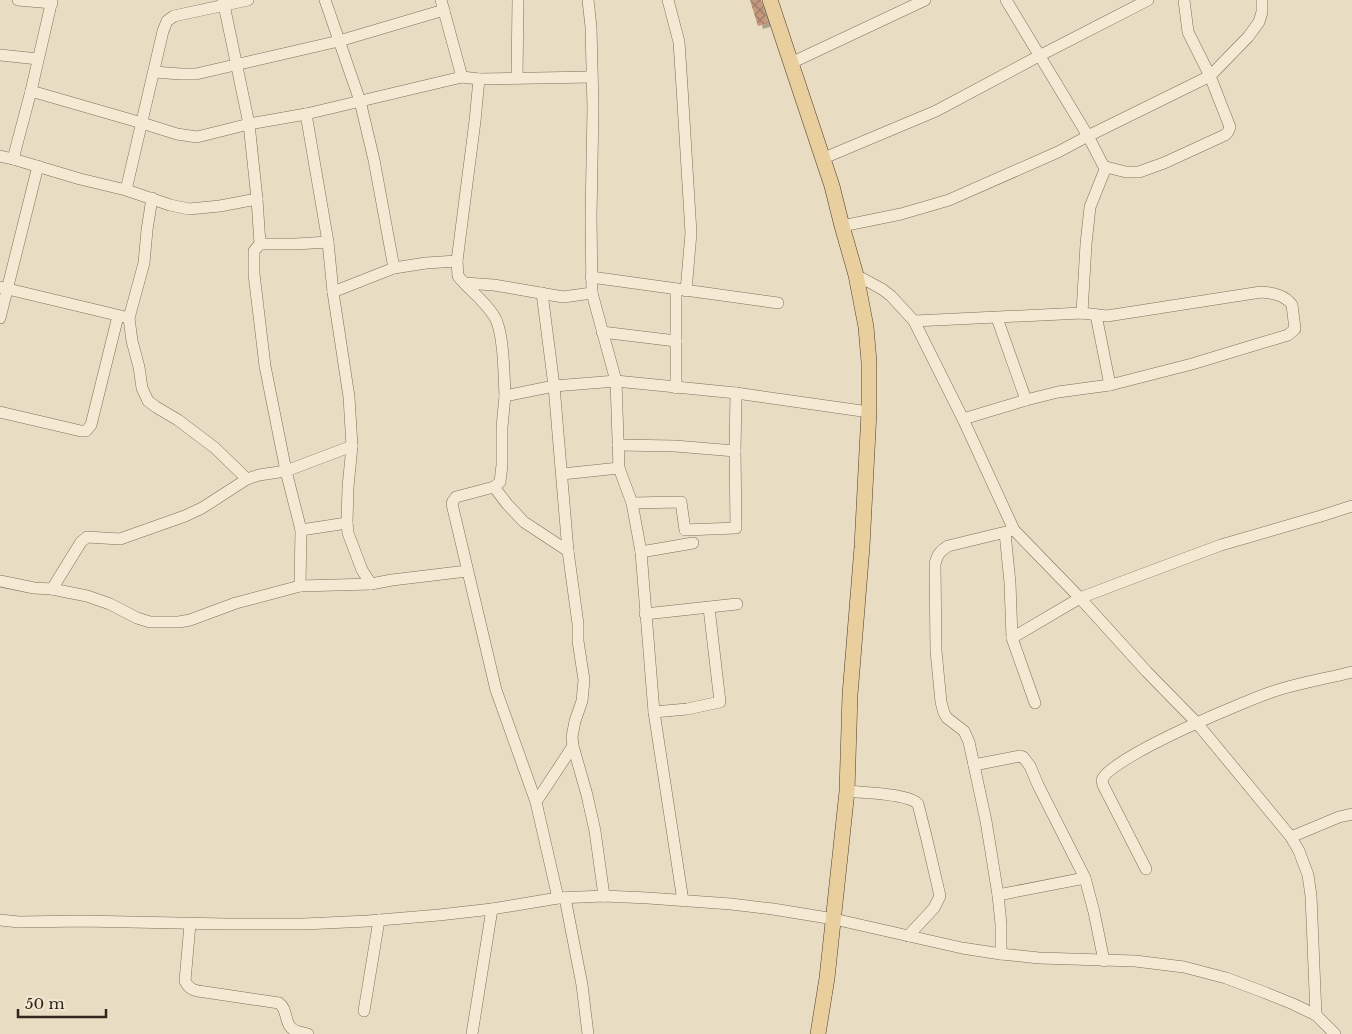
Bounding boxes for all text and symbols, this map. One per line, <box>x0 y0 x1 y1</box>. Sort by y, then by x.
scale bar <box>18 986 105 1018</box>
text: 50 m <box>25 994 65 1013</box>

